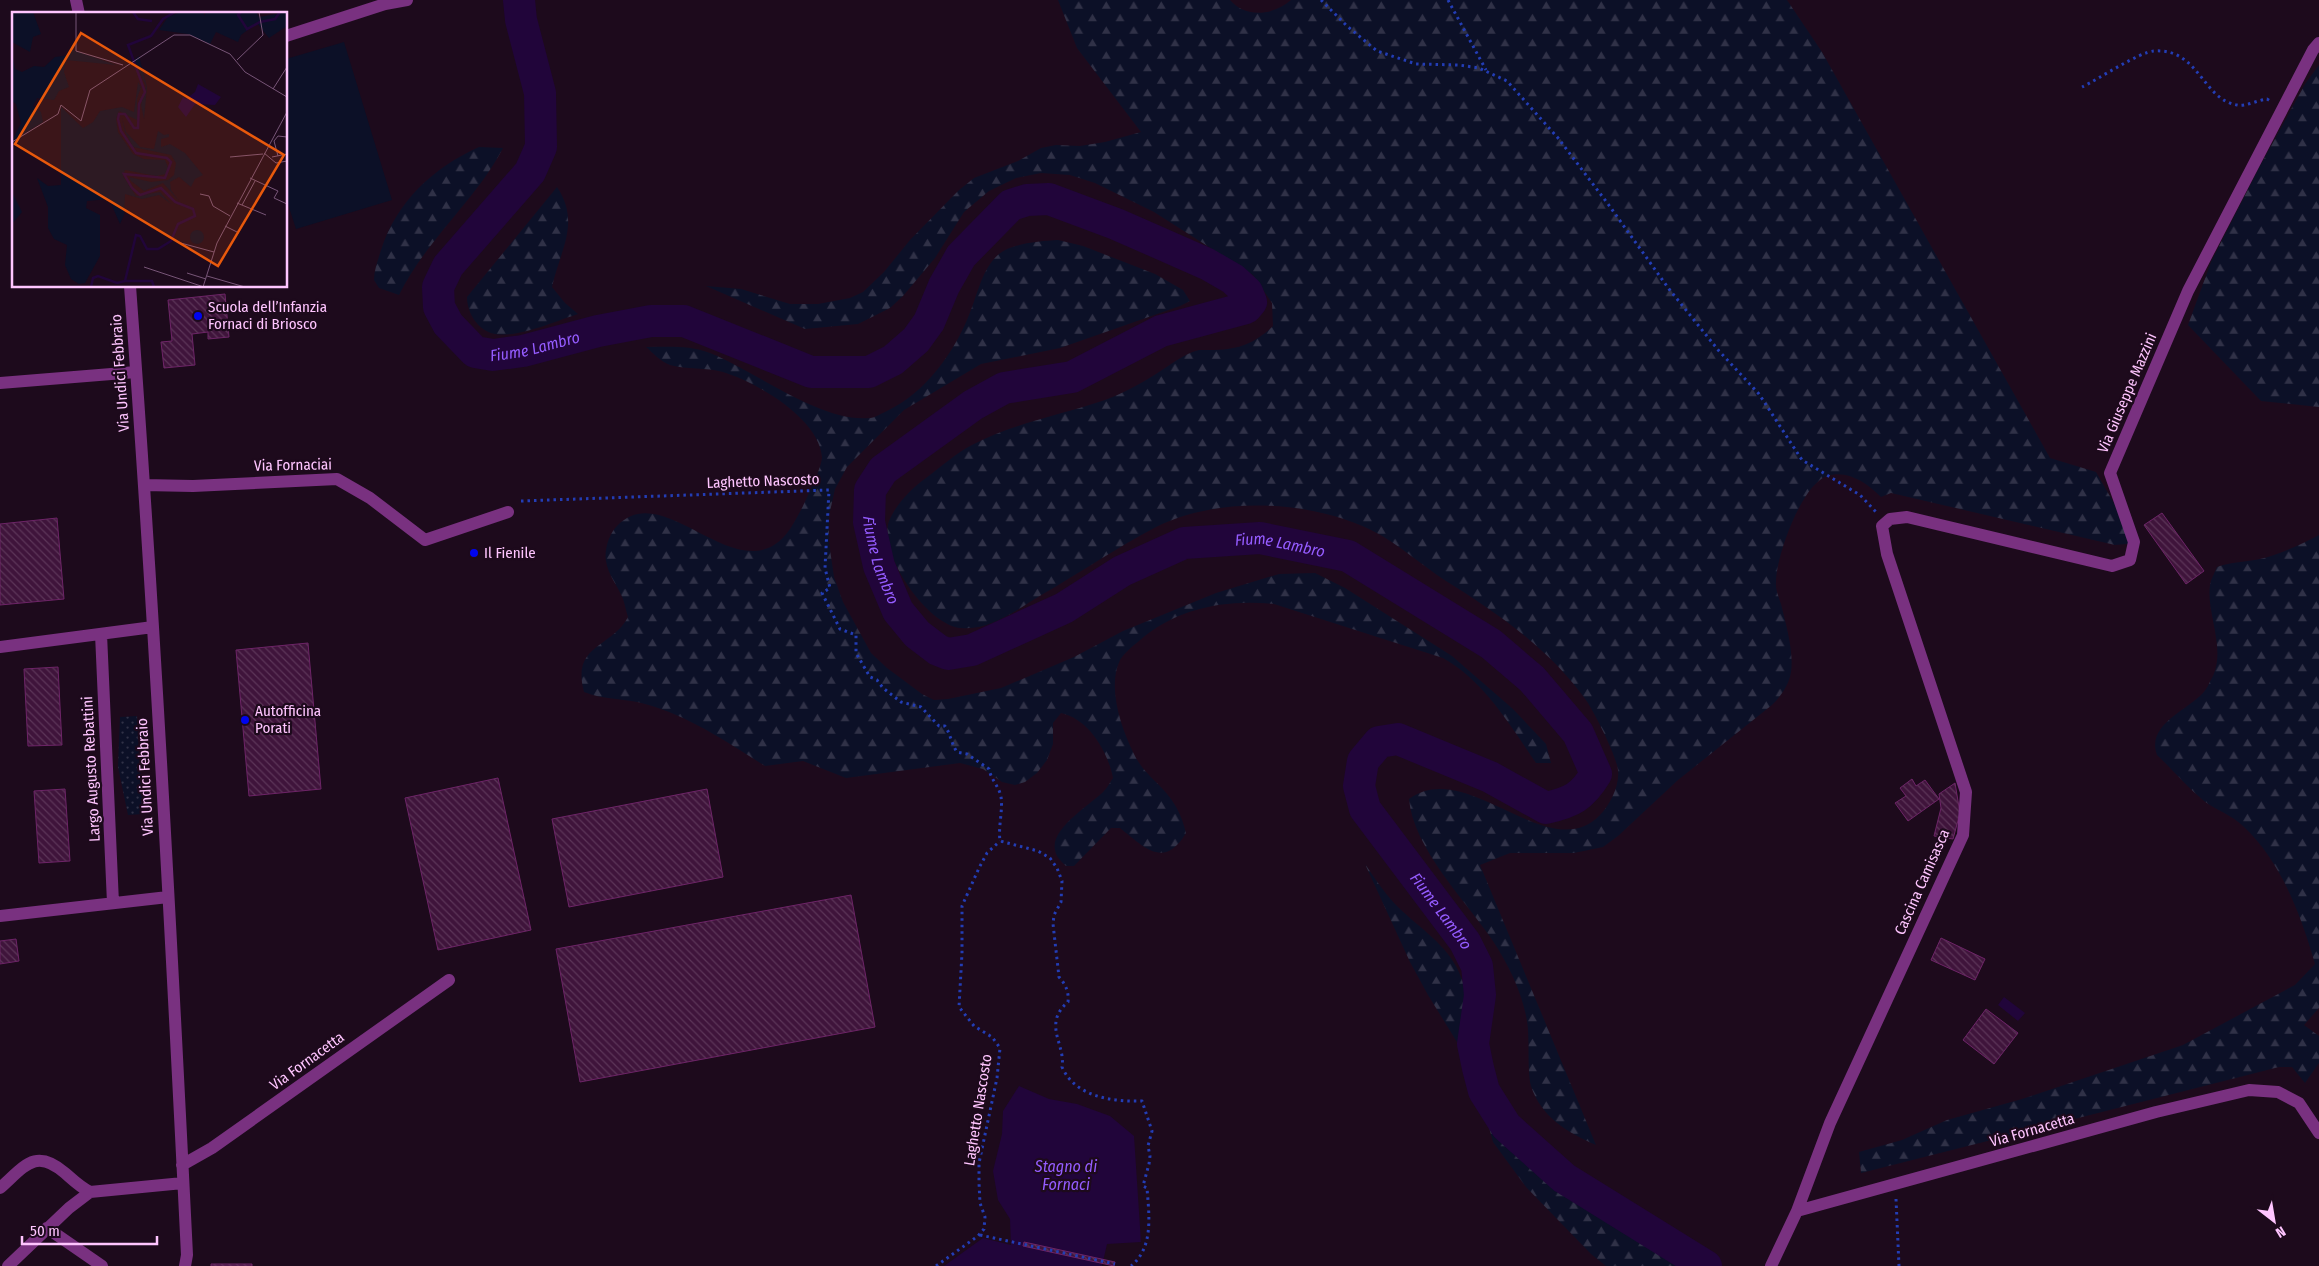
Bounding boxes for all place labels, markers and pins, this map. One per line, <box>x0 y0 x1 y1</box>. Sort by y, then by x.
place label: Scuola dell’Infanzia Fornaci di Briosco <box>208 298 327 333</box>
marker: Scuola dell’Infanzia Fornaci di Briosco <box>192 310 204 322</box>
place label: Il Fienile <box>484 544 536 562</box>
marker: Il Fienile <box>468 547 480 559</box>
place label: Autofficina Porati <box>255 702 321 737</box>
marker: Autofficina Porati <box>239 714 251 726</box>

